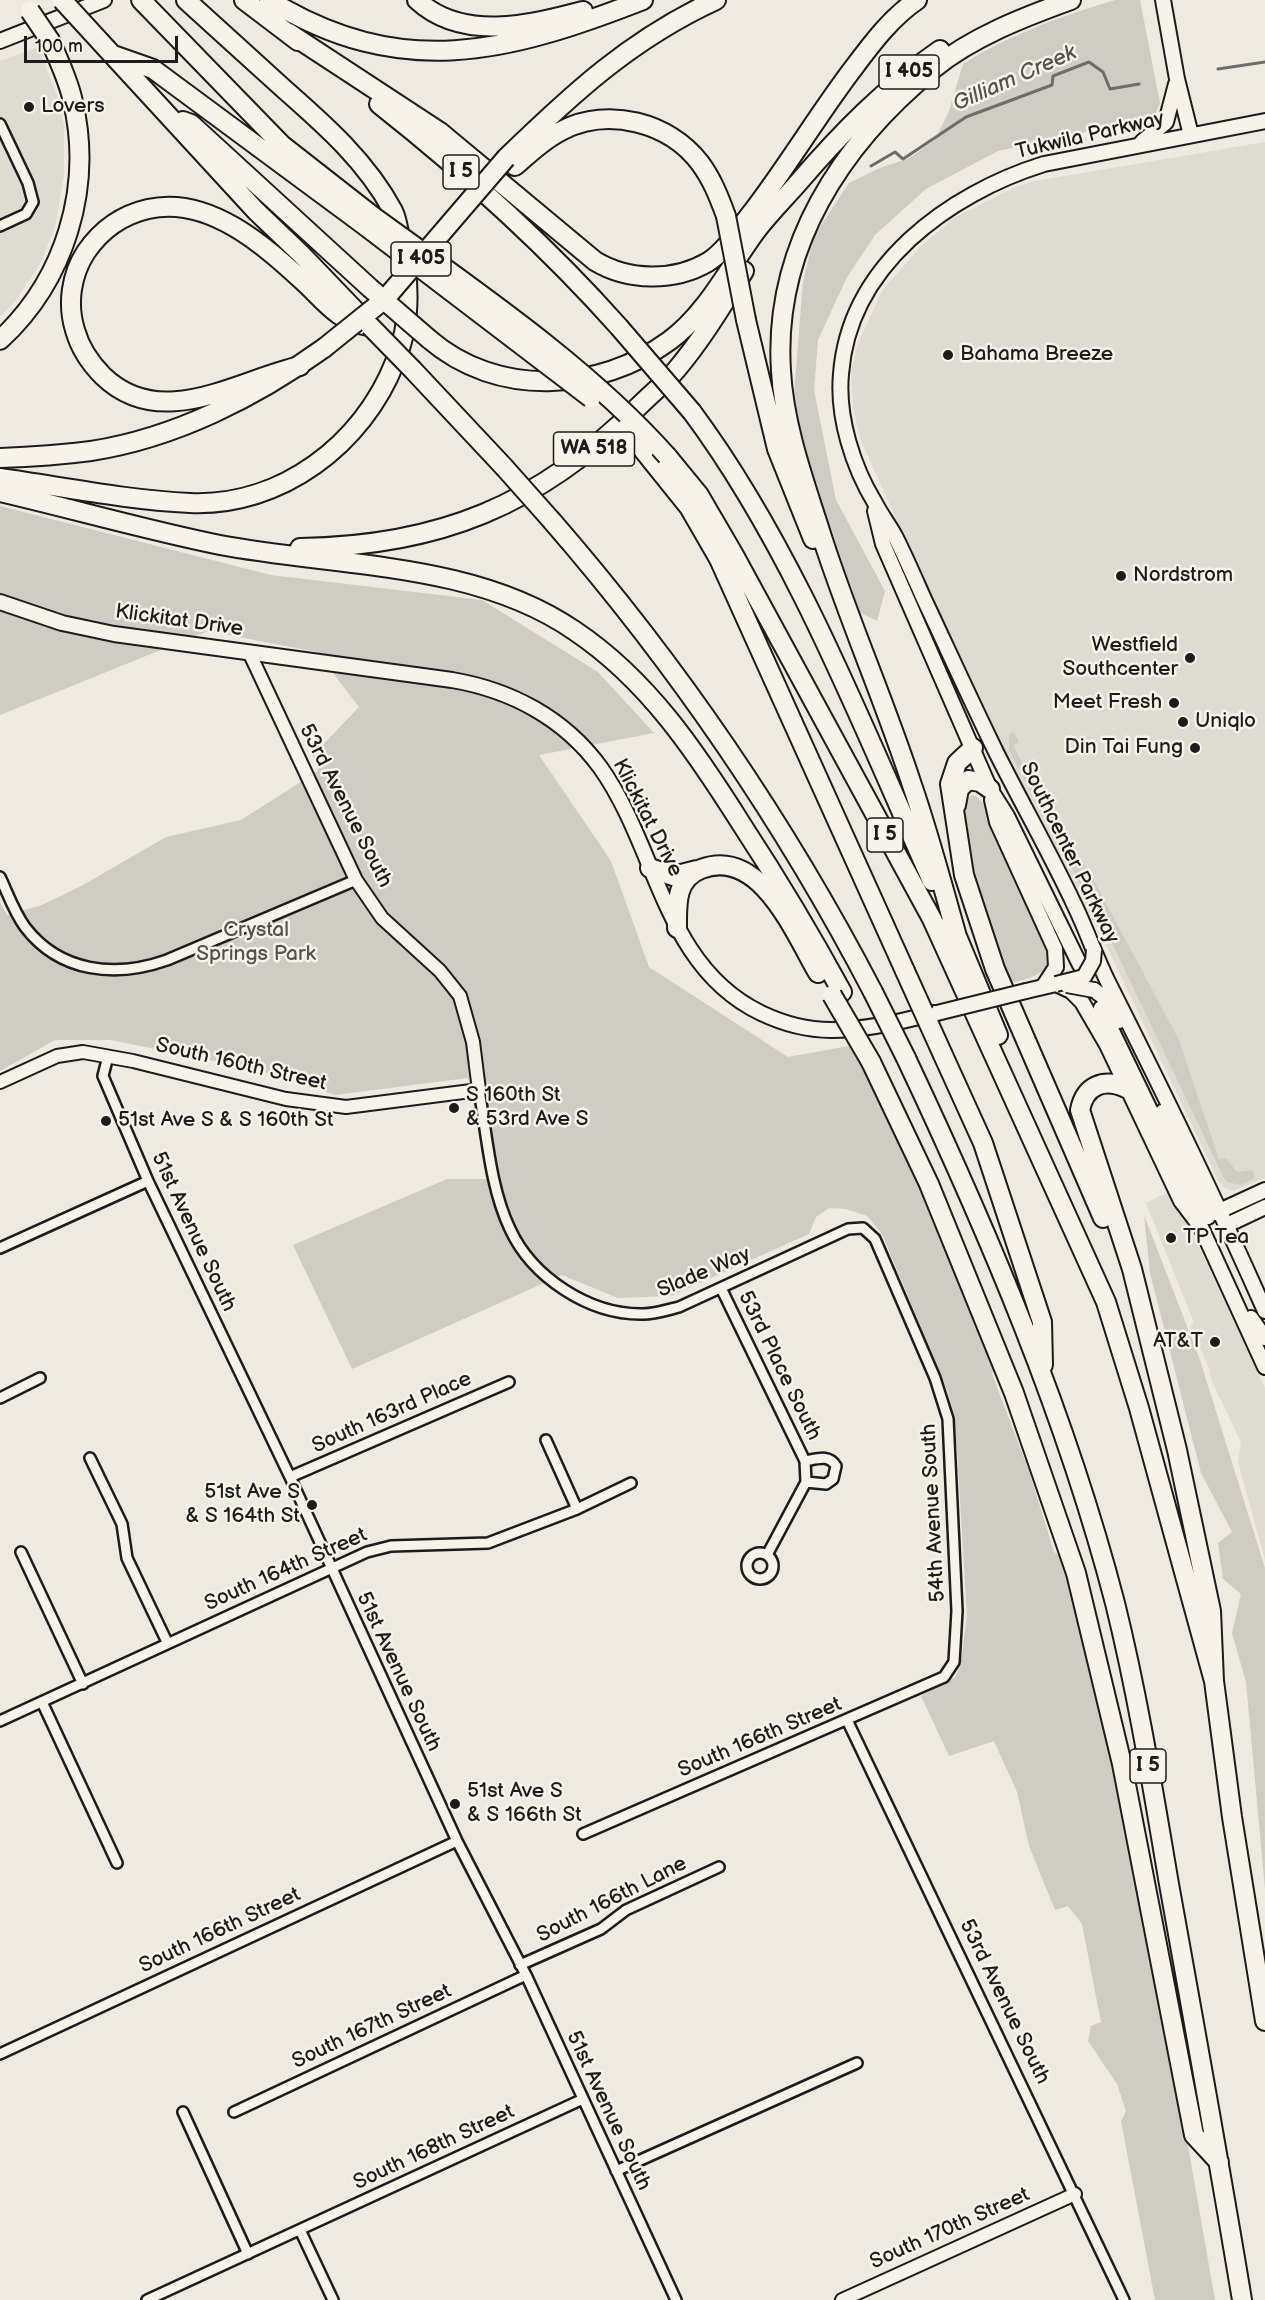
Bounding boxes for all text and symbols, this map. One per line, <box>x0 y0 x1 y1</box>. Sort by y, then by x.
scale bar <box>27 24 182 62</box>
text: 100 m <box>35 36 83 57</box>
water label: Gilliam Creek <box>949 40 1081 118</box>
road number: I 405 <box>879 55 939 89</box>
place label: Lovers <box>41 94 105 120</box>
marker: Lovers <box>22 100 36 114</box>
street label: Tukwila Parkway <box>1013 107 1167 165</box>
road number: I 5 <box>443 155 479 189</box>
road number: I 405 <box>391 242 451 276</box>
place label: Bahama Breeze <box>960 342 1113 368</box>
marker: Bahama Breeze <box>941 348 955 362</box>
road number: WA 518 <box>554 432 634 466</box>
place label: Nordstrom <box>1133 563 1233 589</box>
marker: Nordstrom <box>1114 569 1128 583</box>
street label: Klickitat Drive <box>114 600 244 642</box>
place label: Westfield Southcenter <box>1063 633 1178 683</box>
marker: Westfield Southcenter <box>1183 651 1197 665</box>
place label: Meet Fresh <box>1053 690 1162 716</box>
marker: Meet Fresh <box>1167 696 1181 710</box>
place label: Uniqlo <box>1195 709 1256 735</box>
marker: Uniqlo <box>1176 715 1190 729</box>
street label: 53rd Avenue South <box>293 720 397 892</box>
place label: Din Tai Fung <box>1064 735 1183 761</box>
marker: Din Tai Fung <box>1188 741 1202 755</box>
street label: Klickitat Drive <box>607 755 687 881</box>
street label: Southcenter Parkway <box>1014 758 1124 948</box>
road number: I 5 <box>867 818 903 852</box>
park label: Crystal Springs Park <box>196 918 316 968</box>
street label: South 160th Street <box>153 1033 329 1097</box>
place label: S 160th St & 53rd Ave S <box>466 1083 588 1133</box>
marker: S 160th St & 53rd Ave S <box>447 1101 461 1115</box>
place label: 51st Ave S & S 160th St <box>118 1108 333 1134</box>
marker: 51st Ave S & S 160th St <box>99 1114 113 1128</box>
street label: 51st Avenue South <box>145 1148 241 1316</box>
place label: TP Tea <box>1183 1225 1249 1251</box>
marker: TP Tea <box>1164 1231 1178 1245</box>
street label: Slade Way <box>654 1242 754 1304</box>
street label: 53rd Place South <box>732 1287 826 1445</box>
place label: AT&T <box>1153 1329 1203 1355</box>
marker: AT&T <box>1208 1335 1222 1349</box>
street label: South 163rd Place <box>308 1367 476 1459</box>
street label: 54th Avenue South <box>917 1423 951 1603</box>
place label: 51st Ave S & S 164th St <box>185 1480 300 1530</box>
marker: 51st Ave S & S 164th St <box>305 1498 319 1512</box>
street label: South 164th Street <box>201 1523 371 1617</box>
street label: 51st Avenue South <box>350 1588 446 1756</box>
street label: South 166th Street <box>675 1692 845 1784</box>
road number: I 5 <box>1130 1749 1166 1783</box>
place label: 51st Ave S & S 166th St <box>467 1779 582 1829</box>
marker: 51st Ave S & S 166th St <box>448 1797 462 1811</box>
street label: South 166th Lane <box>533 1851 691 1949</box>
street label: South 166th Street <box>135 1883 305 1979</box>
street label: 53rd Avenue South <box>953 1916 1055 2088</box>
street label: South 167th Street <box>288 1979 456 2075</box>
street label: 51st Avenue South <box>560 2027 656 2195</box>
street label: South 168th Street <box>350 2100 518 2196</box>
street label: South 170th Street <box>866 2183 1034 2275</box>

